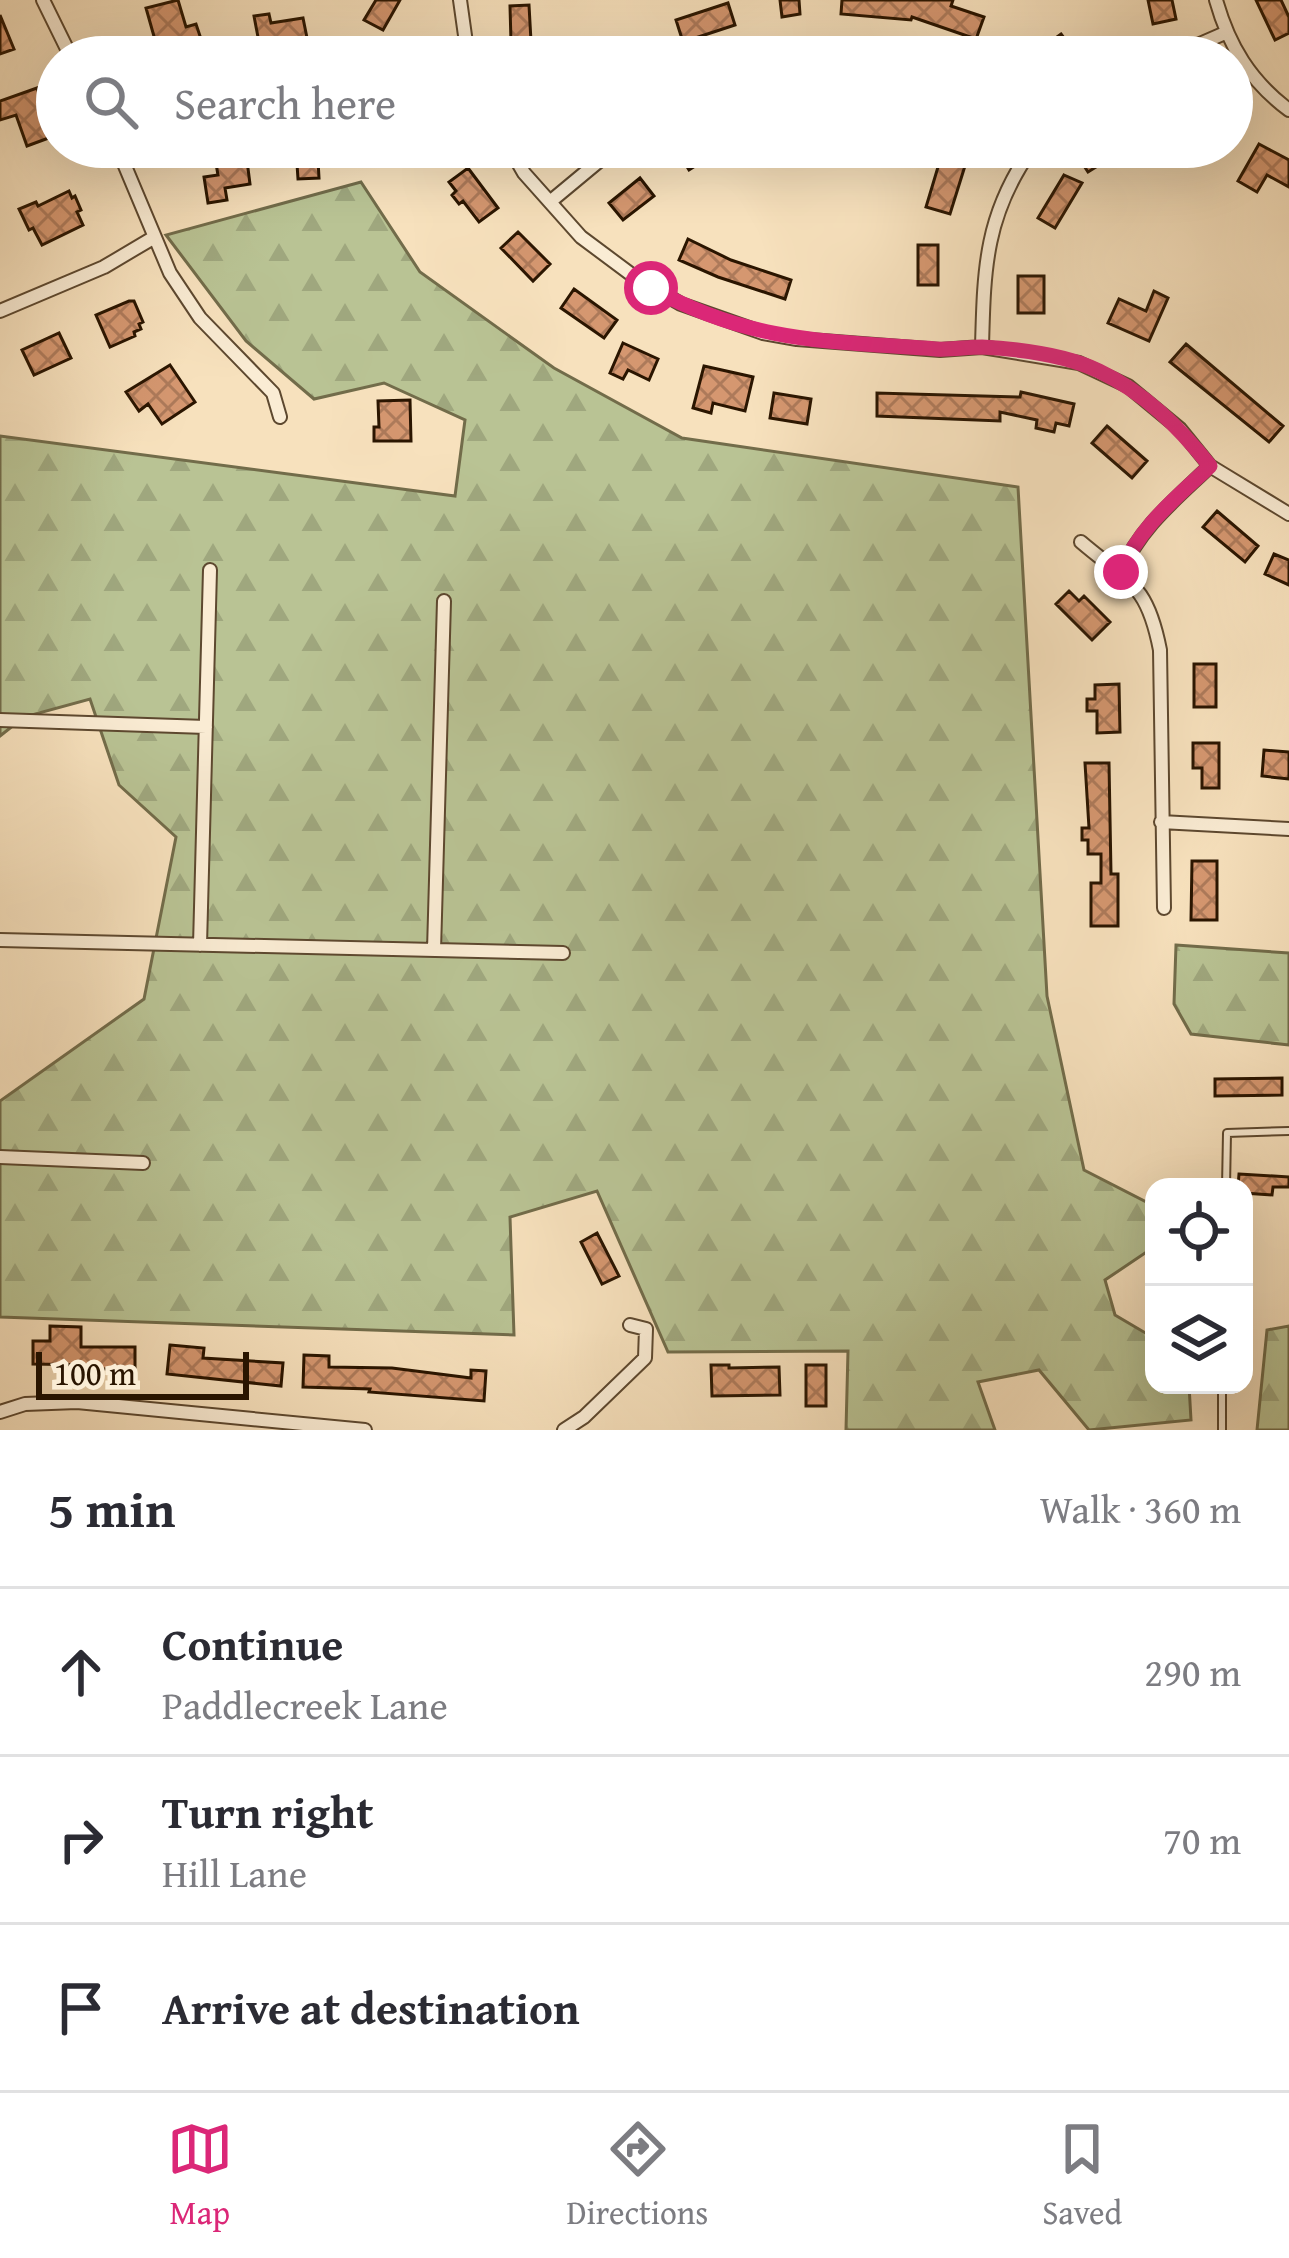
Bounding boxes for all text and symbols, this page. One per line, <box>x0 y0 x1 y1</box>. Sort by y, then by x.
search box <box>36 36 1253 168</box>
icon: search <box>78 69 144 135</box>
text: Search here <box>174 70 396 135</box>
route start <box>624 261 678 315</box>
route end <box>1094 545 1148 599</box>
map controls <box>1145 1178 1253 1394</box>
button: locate <box>1145 1178 1253 1286</box>
button: layers <box>1145 1286 1253 1394</box>
scale bar <box>36 1346 249 1399</box>
text: 100 m <box>54 1349 136 1397</box>
text: 5 min <box>48 1471 175 1546</box>
text: Walk · 360 m <box>1040 1480 1241 1537</box>
text: Continue <box>162 1611 343 1676</box>
icon: ahead <box>48 1639 114 1705</box>
text: 290 m <box>1144 1643 1241 1700</box>
text: Paddlecreek Lane <box>162 1676 448 1733</box>
text: Turn right <box>162 1779 374 1844</box>
icon: right <box>48 1807 114 1873</box>
text: 70 m <box>1163 1811 1241 1868</box>
text: Hill Lane <box>162 1844 307 1901</box>
icon: arrive <box>48 1975 114 2041</box>
text: Arrive at destination <box>162 1975 580 2040</box>
tab: Map <box>167 2116 233 2236</box>
tab: Directions <box>567 2116 708 2236</box>
tab: Saved <box>1042 2116 1122 2236</box>

